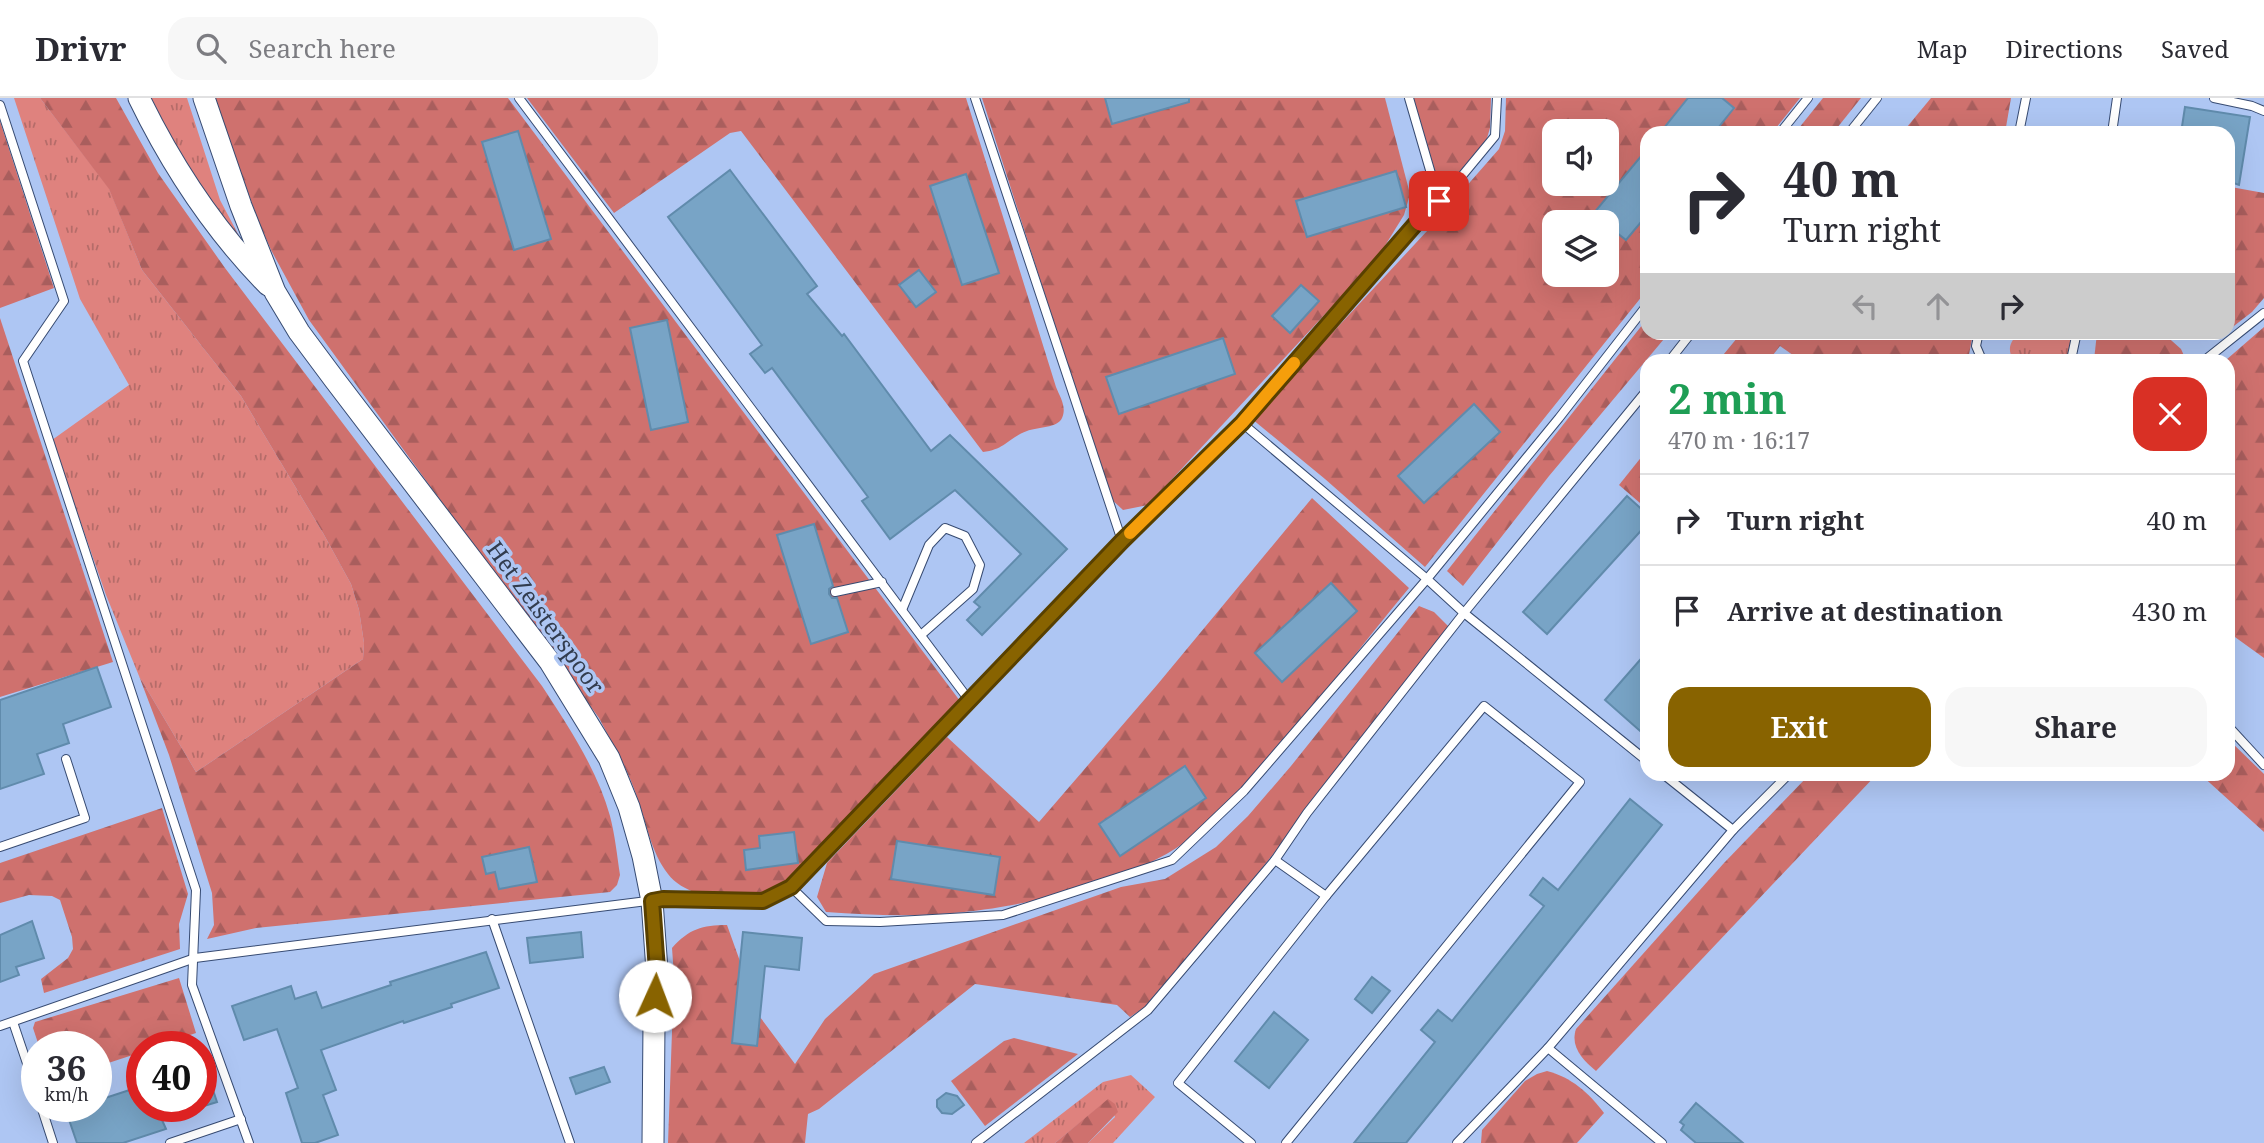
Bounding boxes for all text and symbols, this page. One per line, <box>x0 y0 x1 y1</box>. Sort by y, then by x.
search box <box>168 17 658 80</box>
text: Drivr <box>35 26 126 71</box>
icon: search <box>192 29 230 67</box>
text: Search here <box>248 30 396 66</box>
text: Map <box>1917 32 1968 65</box>
text: Directions <box>2006 32 2123 65</box>
text: Saved <box>2161 32 2229 65</box>
map controls <box>1542 119 1619 287</box>
button: sound <box>1542 119 1619 196</box>
text: 40 m <box>1783 145 1899 211</box>
icon: right <box>1668 154 1759 245</box>
pin <box>1409 171 1469 231</box>
icon: arrive <box>1420 182 1458 220</box>
text: Turn right <box>1783 208 1941 251</box>
button: layers <box>1542 210 1619 287</box>
icon: left <box>1846 287 1884 325</box>
icon: ahead <box>1919 287 1957 325</box>
icon: right <box>1992 287 2030 325</box>
text: 2 min <box>1668 369 1787 426</box>
button: close <box>2133 377 2207 451</box>
text: 470 m · 16:17 <box>1668 424 1810 456</box>
icon: right <box>1668 501 1706 539</box>
text: Turn right <box>1727 502 1864 538</box>
text: 40 m <box>2147 502 2207 538</box>
street label: Het Zeisterspoor <box>480 534 612 700</box>
icon: arrive <box>1668 592 1706 630</box>
text: Arrive at destination <box>1727 593 2003 629</box>
text: 430 m <box>2132 593 2207 629</box>
button: Exit <box>1668 687 1931 767</box>
button: Share <box>1945 687 2207 767</box>
position arrow <box>618 959 692 1033</box>
speed limit sign: 40 <box>126 1031 217 1122</box>
text: 36 <box>47 1044 86 1091</box>
text: km/h <box>44 1082 89 1106</box>

